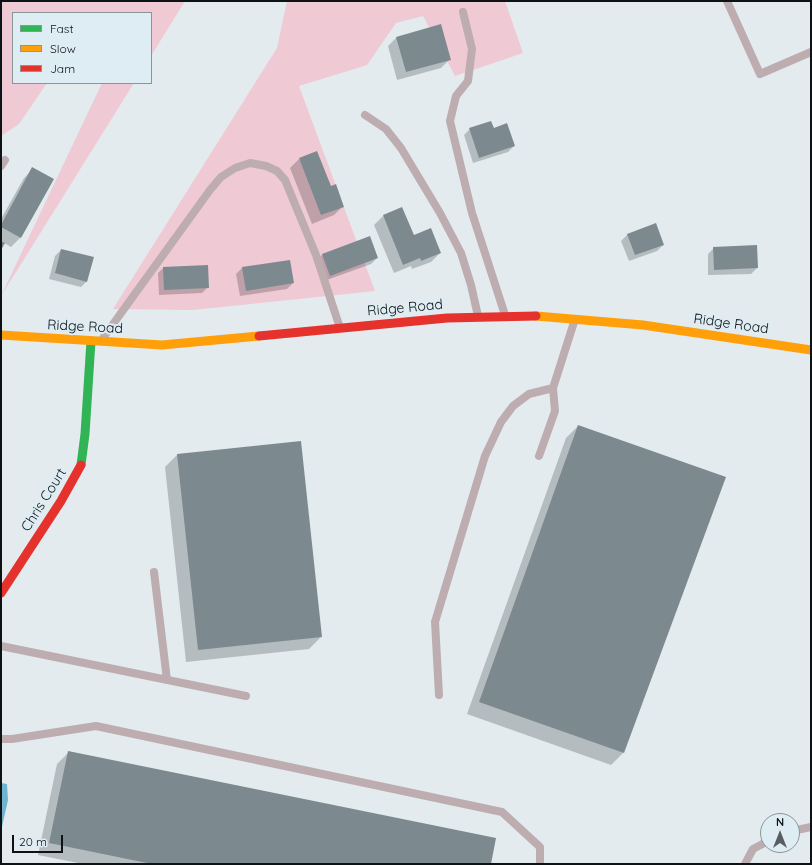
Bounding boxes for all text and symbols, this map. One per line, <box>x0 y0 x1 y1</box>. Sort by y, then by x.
legend <box>12 12 152 84</box>
text: Fast <box>50 21 74 36</box>
text: Slow <box>50 41 76 56</box>
text: Jam <box>50 61 75 76</box>
street label: Ridge Road <box>367 296 443 320</box>
street label: Ridge Road <box>692 310 770 338</box>
street label: Ridge Road <box>47 317 123 337</box>
street label: Chris Court <box>18 465 70 535</box>
north arrow <box>760 813 800 853</box>
text: N <box>776 815 784 829</box>
scale bar <box>14 827 65 853</box>
text: 20 m <box>19 834 47 849</box>

